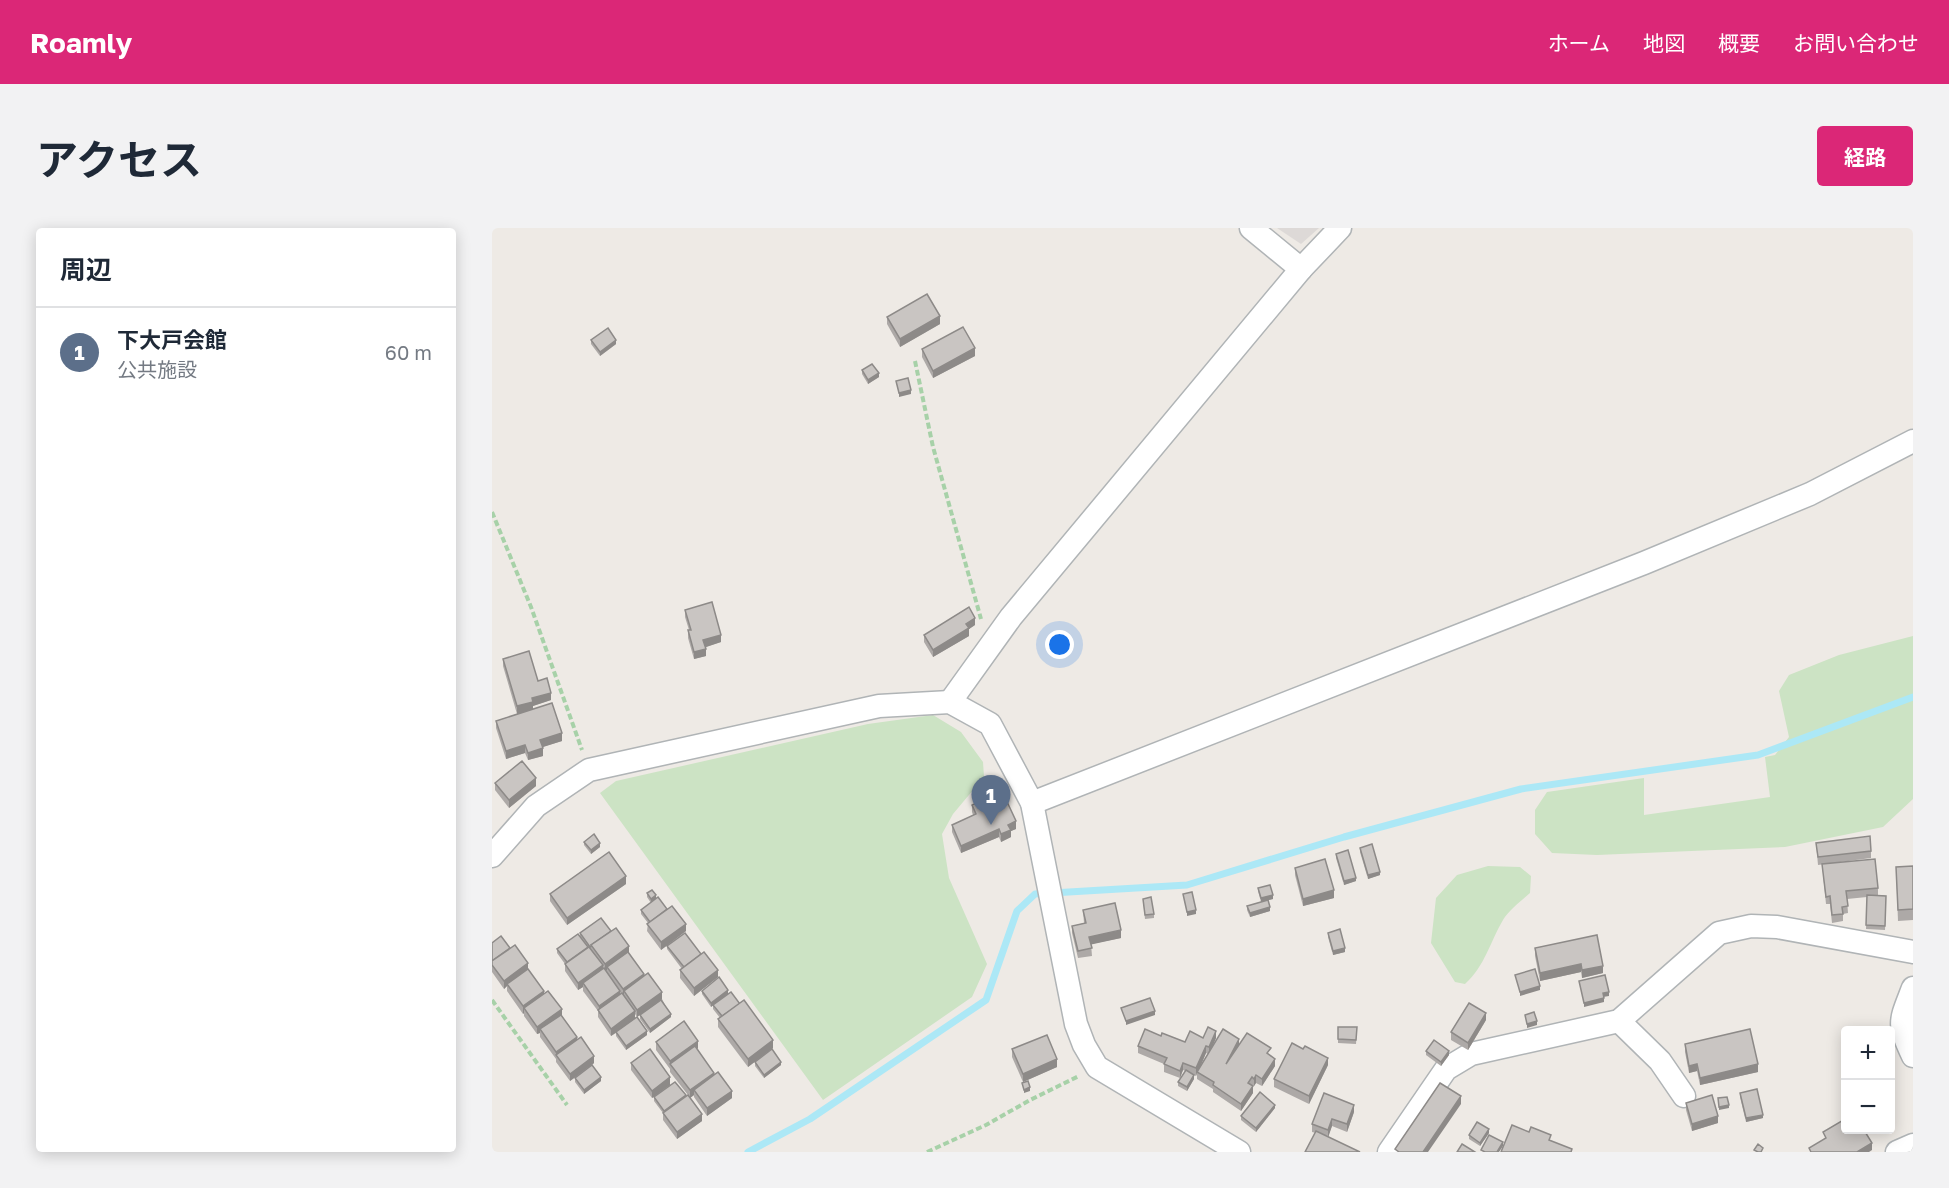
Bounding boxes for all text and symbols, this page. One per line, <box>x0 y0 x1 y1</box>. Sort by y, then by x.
text: Roamly <box>30 26 132 59</box>
text: ホーム <box>1548 30 1610 56</box>
text: 地図 <box>1643 30 1685 56</box>
text: 概要 <box>1718 30 1760 56</box>
text: お問い合わせ <box>1793 30 1919 56</box>
button: 経路 <box>1817 126 1913 186</box>
text: アクセス <box>36 134 202 184</box>
text: 周辺 <box>60 254 112 285</box>
text: 下大戸会館 <box>117 326 227 353</box>
text: 1 <box>74 340 85 364</box>
text: 60 m <box>385 340 432 364</box>
text: 公共施設 <box>117 357 197 381</box>
your location <box>1045 630 1074 659</box>
pin: 1 <box>972 776 1010 825</box>
map controls <box>1841 1026 1895 1134</box>
button: + <box>1841 1026 1895 1080</box>
button: − <box>1841 1080 1895 1134</box>

